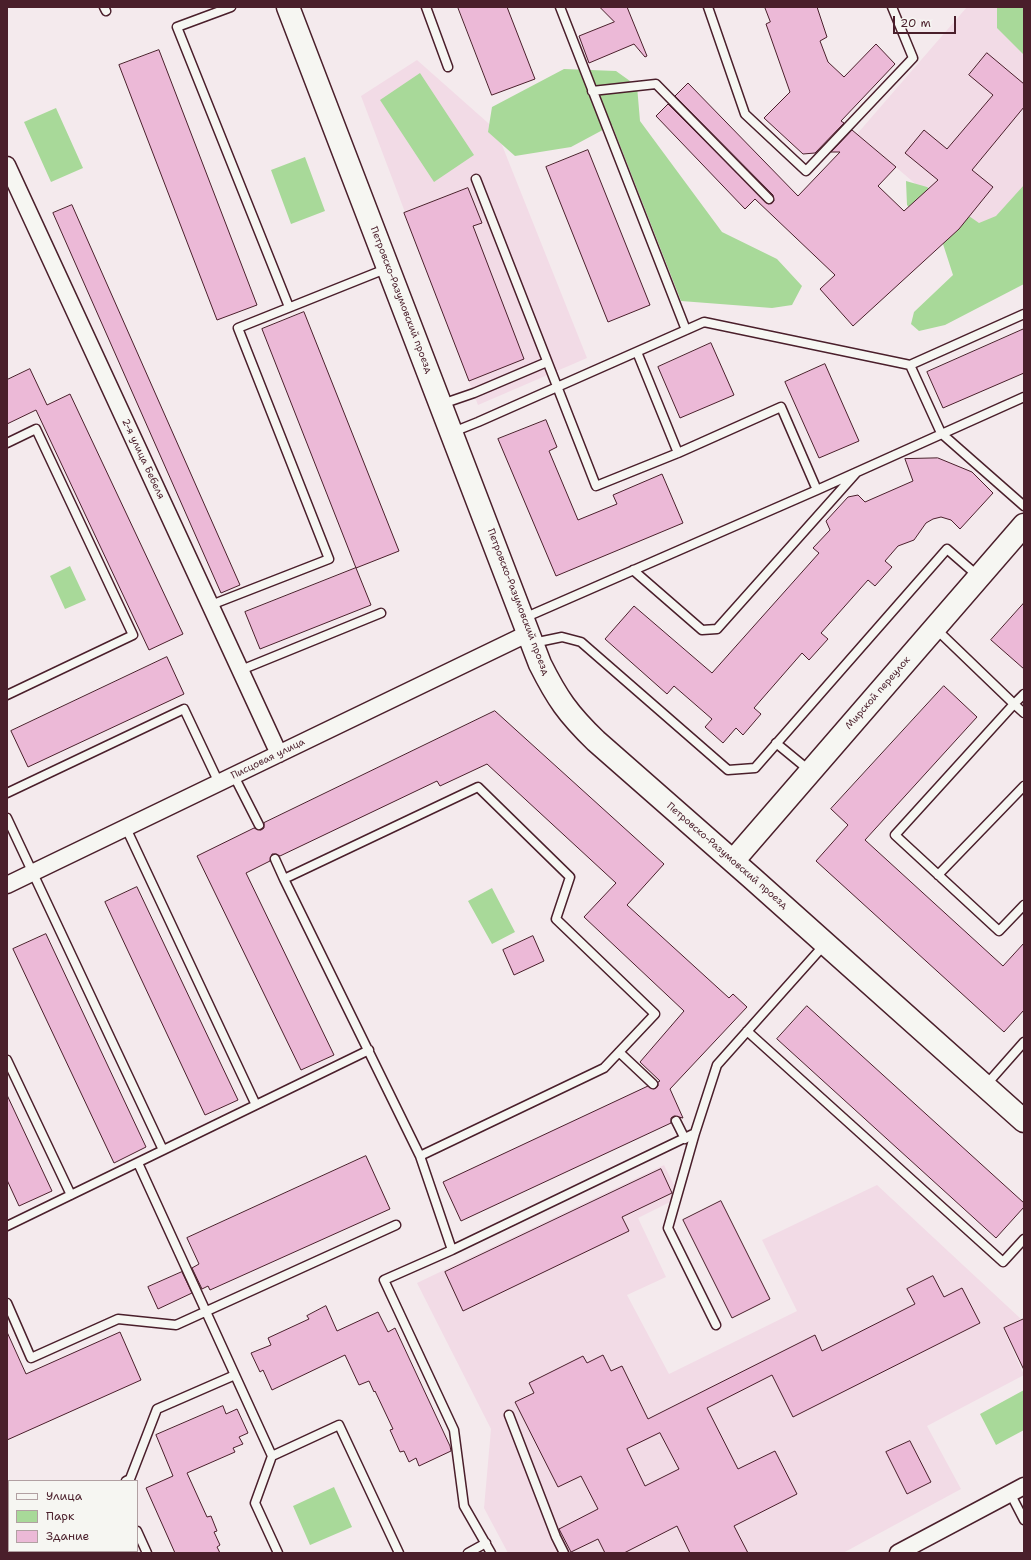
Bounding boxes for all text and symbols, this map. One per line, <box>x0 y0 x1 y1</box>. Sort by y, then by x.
scale bar <box>895 8 958 34</box>
text: 20 m <box>900 15 931 31</box>
street label: Петровско-Разумовский проезд <box>367 225 435 375</box>
street label: 2-я улица Бебеля <box>119 417 167 501</box>
street label: Петровско-Разумовский проезд <box>484 527 552 677</box>
street label: Мирской переулок <box>843 654 913 732</box>
street label: Писцовая улица <box>229 736 307 782</box>
street label: Петровско-Разумовский проезд <box>664 800 790 912</box>
legend <box>8 1480 138 1552</box>
text: Улица <box>46 1488 82 1504</box>
text: Парк <box>46 1508 74 1524</box>
text: Здание <box>46 1528 89 1544</box>

